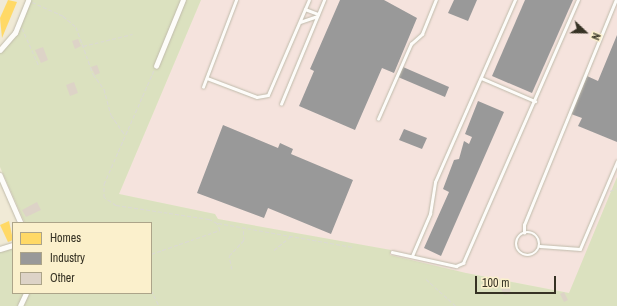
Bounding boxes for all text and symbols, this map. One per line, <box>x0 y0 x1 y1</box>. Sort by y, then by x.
north arrow <box>565 12 605 52</box>
text: N <box>588 31 604 42</box>
legend <box>12 222 152 294</box>
text: Homes <box>50 230 81 246</box>
text: Industry <box>50 250 85 266</box>
scale bar <box>477 268 558 294</box>
text: Other <box>50 270 75 286</box>
text: 100 m <box>482 275 509 291</box>

